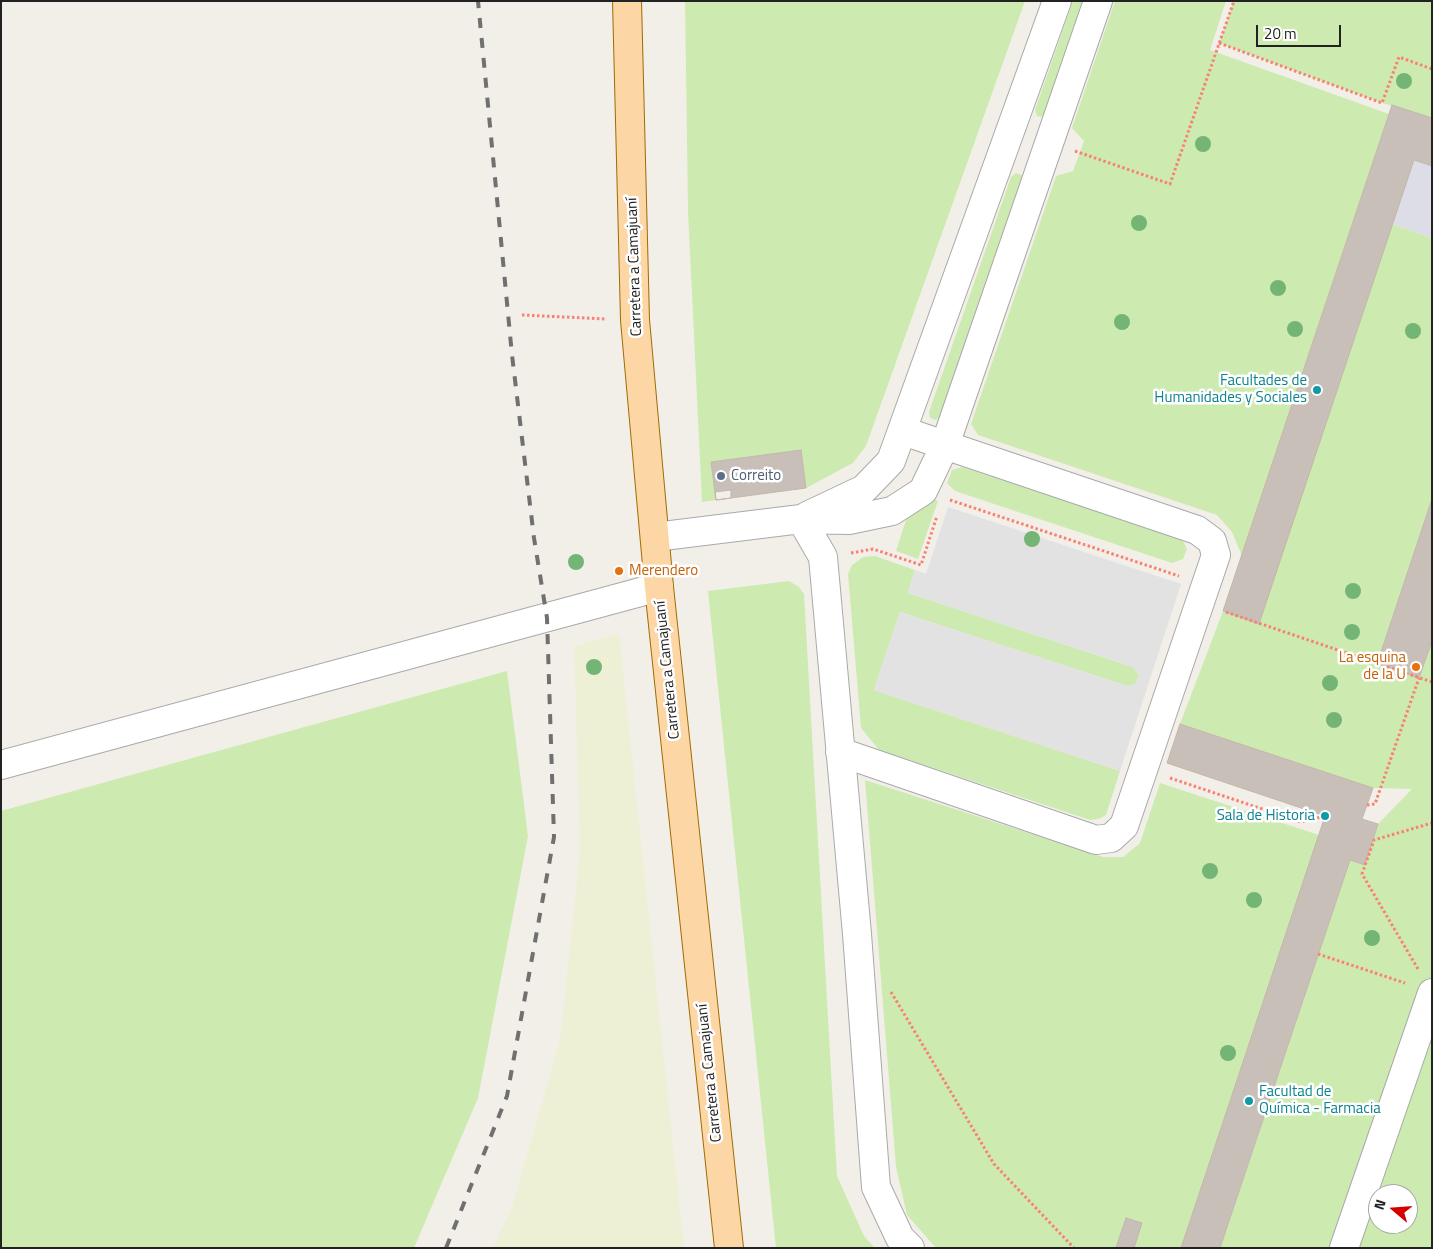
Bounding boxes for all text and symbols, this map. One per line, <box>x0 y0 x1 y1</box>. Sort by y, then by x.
scale bar <box>1258 15 1343 47</box>
text: 20 m <box>1264 22 1297 45</box>
street label: Carretera a Camajuaní <box>624 197 646 337</box>
place label: Facultades de Humanidades y Sociales <box>1154 372 1307 407</box>
marker: Facultades de Humanidades y Sociales <box>1311 384 1323 396</box>
place label: Correito <box>731 467 781 485</box>
marker: Correito <box>715 470 727 482</box>
place label: Merendero <box>629 562 698 580</box>
marker: Merendero <box>613 565 625 577</box>
street label: Carretera a Camajuaní <box>652 600 684 740</box>
place label: La esquina de la U <box>1339 649 1406 684</box>
marker: La esquina de la U <box>1410 661 1422 673</box>
place label: Sala de Historia <box>1217 807 1315 825</box>
marker: Sala de Historia <box>1319 810 1331 822</box>
street label: Carretera a Camajuaní <box>694 1003 726 1143</box>
place label: Facultad de Química - Farmacia <box>1259 1083 1381 1118</box>
marker: Facultad de Química - Farmacia <box>1243 1095 1255 1107</box>
north arrow <box>1368 1184 1418 1234</box>
text: N <box>1368 1197 1391 1212</box>

